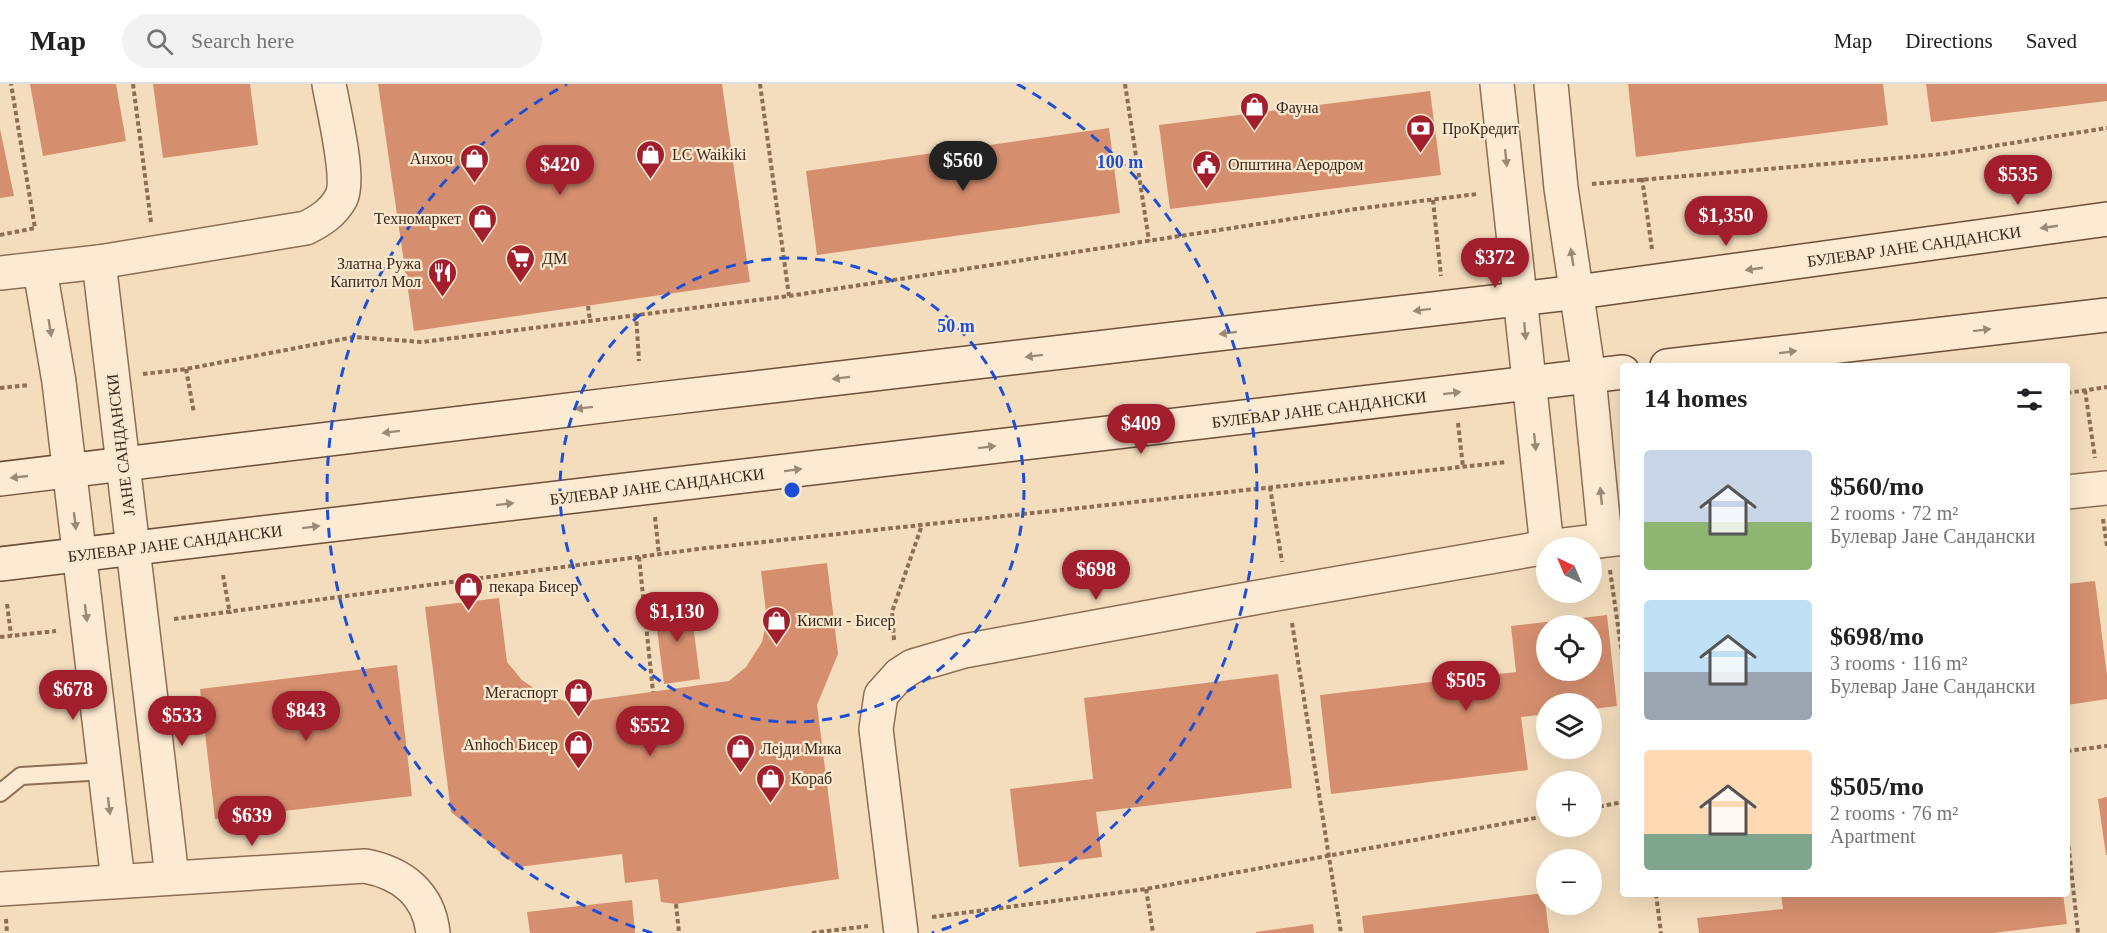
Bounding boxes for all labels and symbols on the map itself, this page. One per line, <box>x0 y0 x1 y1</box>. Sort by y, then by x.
shop icon: Фауна <box>1239 91 1271 133</box>
place label: Фауна <box>1276 99 1319 117</box>
bank icon: ПроКредит <box>1405 112 1437 154</box>
place label: ПроКредит <box>1442 120 1519 138</box>
shop icon: LC Waikiki <box>635 138 667 180</box>
pin: $560 <box>927 141 999 192</box>
shop icon: Анхоч <box>458 142 490 184</box>
pin: $420 <box>524 145 596 196</box>
place label: LC Waikiki <box>672 146 747 163</box>
public building icon: Општина Аеродром <box>1191 148 1223 190</box>
one-way arrow <box>1501 148 1510 167</box>
place label: Анхоч <box>410 150 453 167</box>
text: 100 m <box>1097 152 1143 172</box>
pin: $535 <box>1982 155 2054 206</box>
place label: Општина Аеродром <box>1228 156 1363 174</box>
pin: $1,350 <box>1677 196 1775 247</box>
shop icon: Техномаркет <box>466 202 498 244</box>
place label: Техномаркет <box>374 210 461 228</box>
street label: БУЛЕВАР ЈАНЕ САНДАНСКИ <box>1806 223 2023 271</box>
one-way arrow <box>2040 223 2059 232</box>
pin: $372 <box>1459 238 1531 289</box>
supermarket icon: ДМ <box>505 242 537 284</box>
one-way arrow <box>1567 247 1576 266</box>
place label: ДМ <box>542 250 567 268</box>
place label: Златна Ружа Капитол Мол <box>330 255 421 290</box>
restaurant icon: Златна Ружа Капитол Мол <box>426 256 458 298</box>
one-way arrow <box>1744 264 1763 273</box>
one-way arrow <box>1412 306 1431 315</box>
text: 50 m <box>937 316 975 336</box>
one-way arrow <box>45 318 54 337</box>
one-way arrow <box>1520 322 1530 341</box>
one-way arrow <box>1972 325 1991 335</box>
one-way arrow <box>1218 328 1237 338</box>
one-way arrow <box>1779 347 1798 357</box>
one-way arrow <box>1025 351 1044 360</box>
street label: ЈАНЕ САНДАНСКИ <box>103 372 139 517</box>
one-way arrow <box>831 373 850 383</box>
street label: БУЛЕВАР ЈАНЕ САНДАНСКИ <box>1211 388 1428 432</box>
one-way arrow <box>1442 388 1461 398</box>
one-way arrow <box>574 403 593 413</box>
pin: $409 <box>1105 404 1177 455</box>
one-way arrow <box>381 427 400 437</box>
one-way arrow <box>1530 432 1540 451</box>
one-way arrow <box>977 442 996 452</box>
street label: БУЛЕВАР ЈАНЕ САНДАНСКИ <box>549 465 766 509</box>
one-way arrow <box>784 465 803 475</box>
one-way arrow <box>9 472 28 482</box>
centre of rings <box>782 480 802 500</box>
one-way arrow <box>1596 487 1606 506</box>
one-way arrow <box>495 499 514 509</box>
one-way arrow <box>71 512 80 531</box>
street label: БУЛЕВАР ЈАНЕ САНДАНСКИ <box>67 522 284 566</box>
one-way arrow <box>302 522 321 532</box>
north arrow <box>1536 537 1602 603</box>
pin: $698 <box>1060 550 1132 601</box>
shop icon: пекара Бисер <box>452 570 484 612</box>
place label: пекара Бисер <box>489 578 579 596</box>
pin: $1,130 <box>628 592 726 643</box>
one-way arrow <box>81 603 91 622</box>
shop icon: Кисми - Бисер <box>760 604 792 646</box>
place label: Кисми - Бисер <box>797 612 896 630</box>
pin: $505 <box>1430 661 1502 712</box>
pin: $678 <box>37 670 109 721</box>
shop icon: Мегаспорт <box>563 676 595 718</box>
place label: Мегаспорт <box>485 684 558 702</box>
pin: $843 <box>270 691 342 742</box>
pin: $533 <box>146 696 218 747</box>
pin: $552 <box>614 706 686 757</box>
shop icon: Anhoch Бисер <box>563 728 595 770</box>
shop icon: Лејди Мика <box>724 732 756 774</box>
place label: Anhoch Бисер <box>463 736 558 754</box>
place label: Лејди Мика <box>761 740 841 758</box>
shop icon: Кораб <box>754 762 786 804</box>
place label: Кораб <box>791 770 832 788</box>
pin: $639 <box>216 796 288 847</box>
one-way arrow <box>104 797 114 816</box>

